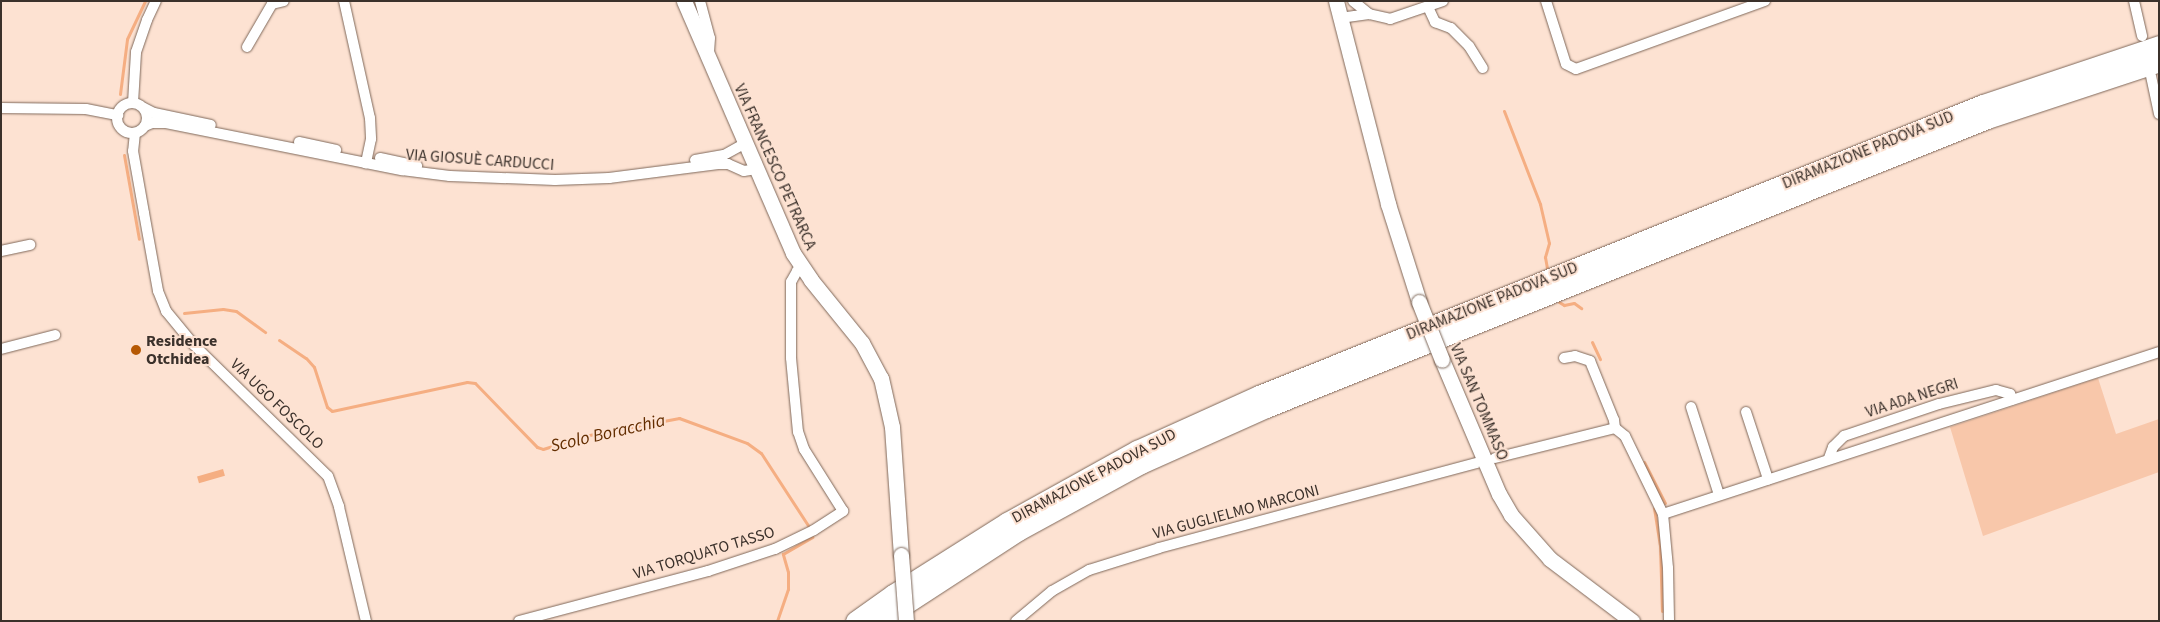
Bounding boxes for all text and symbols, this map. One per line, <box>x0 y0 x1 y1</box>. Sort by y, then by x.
street label: VIA FRANCESCO PETRARCA <box>730 81 820 253</box>
street label: DIRAMAZIONE PADOVA SUD <box>1779 107 1957 193</box>
street label: VIA GIOSUÈ CARDUCCI <box>405 145 555 175</box>
street label: DIRAMAZIONE PADOVA SUD <box>1403 258 1581 344</box>
place label: Residence Otchidea <box>146 331 217 369</box>
street label: VIA SAN TOMMASO <box>1446 341 1512 463</box>
marker: Residence Otchidea <box>130 344 142 356</box>
street label: VIA UGO FOSCOLO <box>226 355 328 453</box>
street label: VIA ADA NEGRI <box>1863 374 1961 422</box>
water label: Scolo Boracchia <box>548 410 668 458</box>
street label: DIRAMAZIONE PADOVA SUD <box>1009 424 1179 528</box>
street label: VIA GUGLIELMO MARCONI <box>1151 481 1321 543</box>
street label: VIA TORQUATO TASSO <box>631 522 777 584</box>

